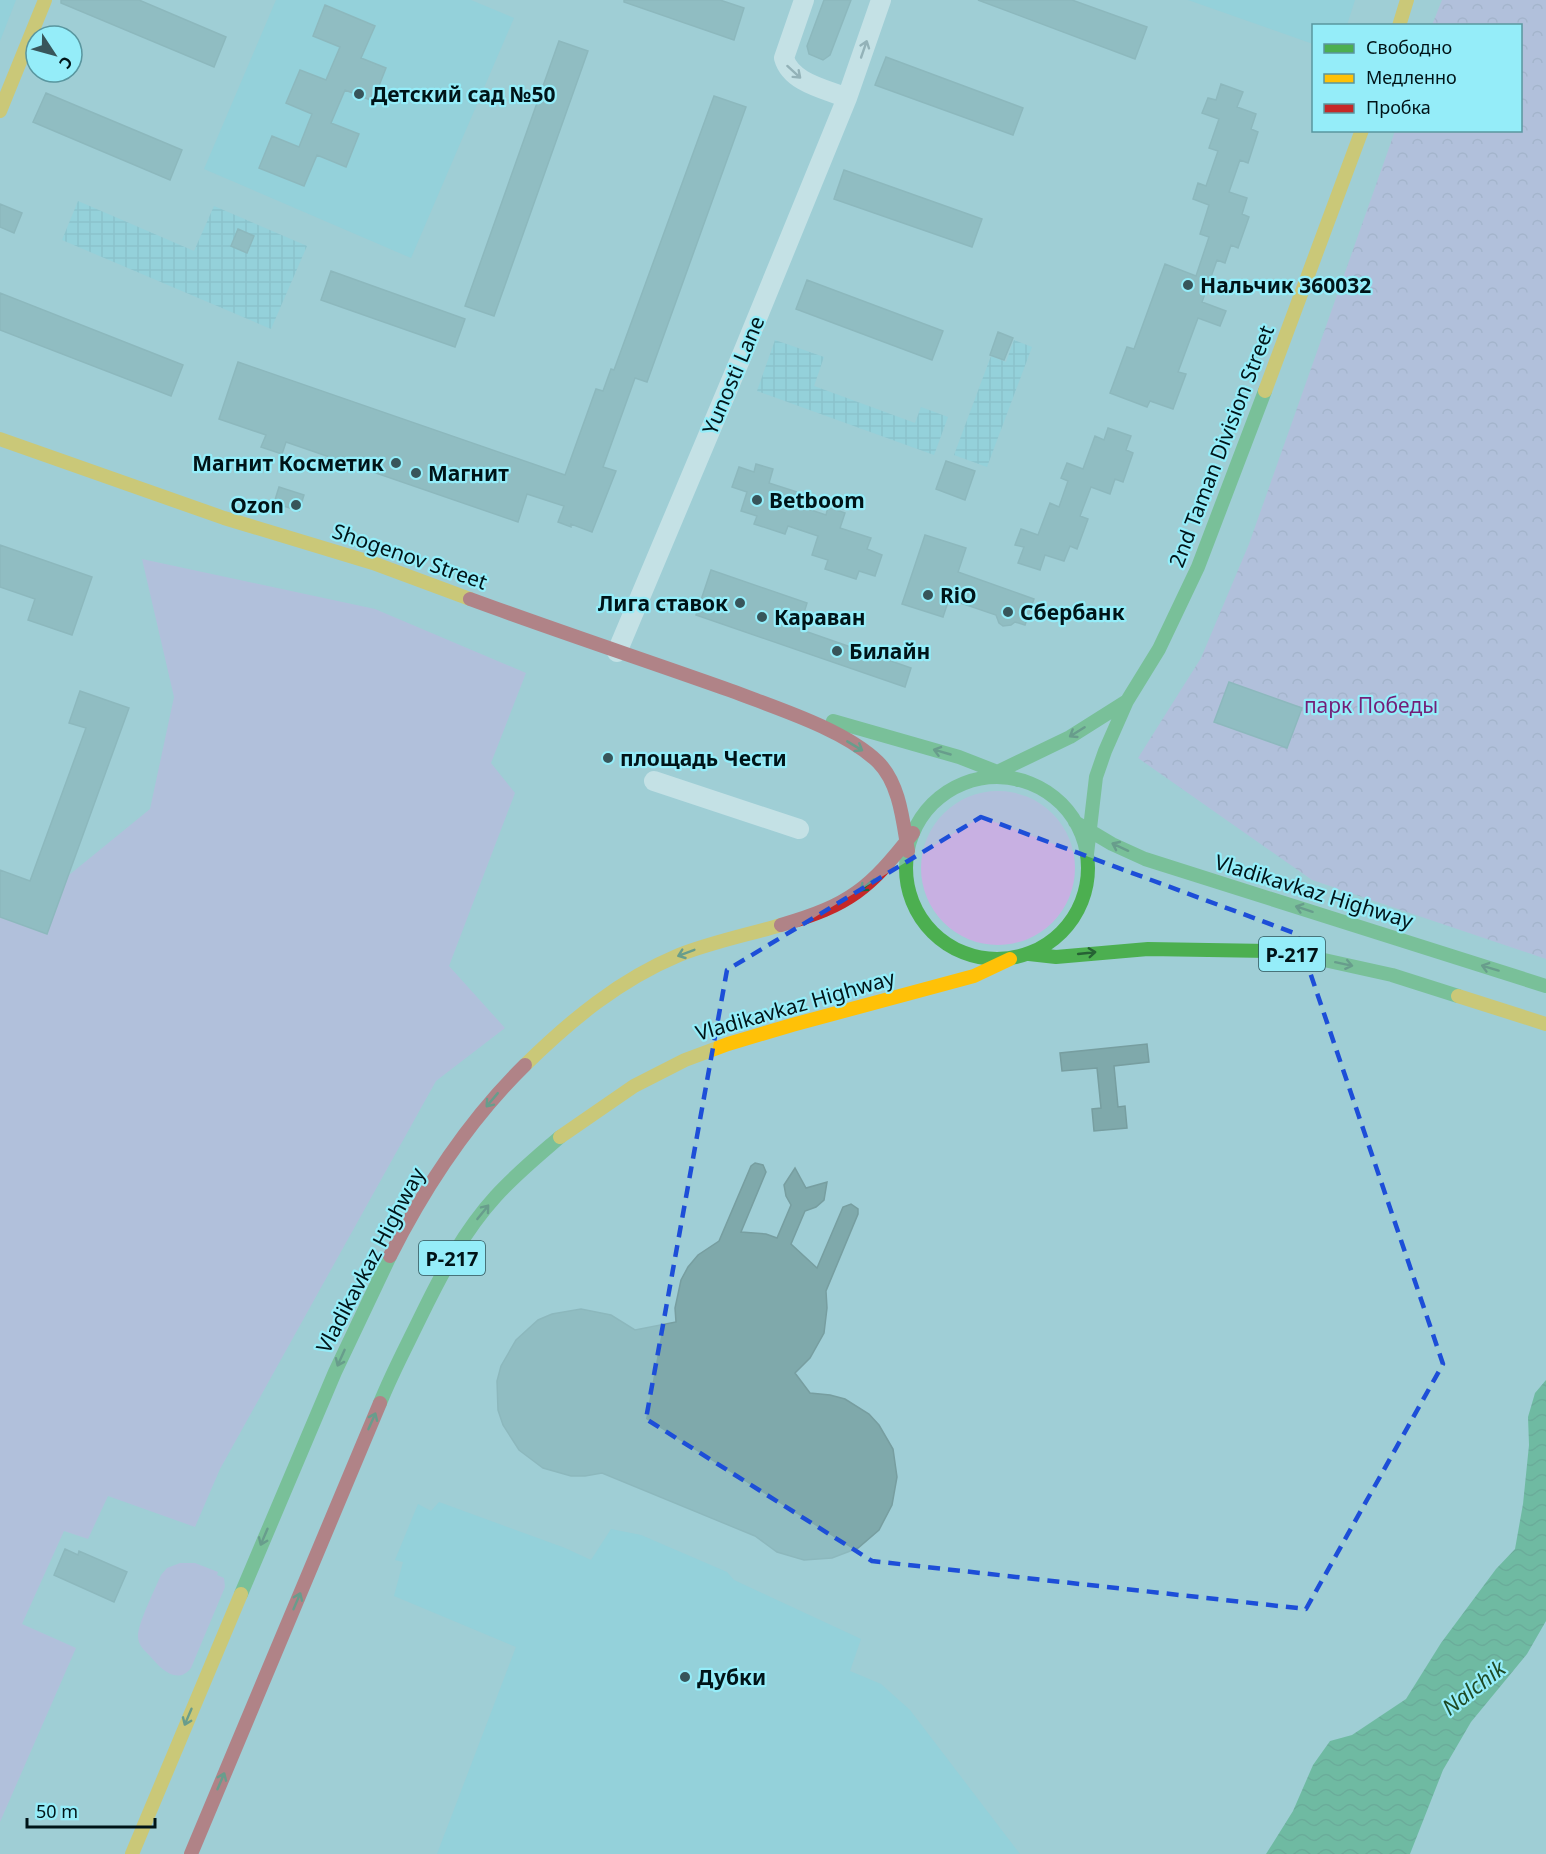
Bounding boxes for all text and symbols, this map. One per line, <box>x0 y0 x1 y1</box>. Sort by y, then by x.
north arrow <box>24 24 84 84</box>
legend <box>1312 24 1522 132</box>
text: Свободно <box>1366 35 1452 59</box>
one-way arrow <box>859 40 870 59</box>
text: С <box>54 52 78 73</box>
one-way arrow <box>785 65 801 79</box>
text: Медленно <box>1366 65 1457 89</box>
place label: Детский сад №50 <box>371 80 555 108</box>
marker: Детский сад №50 <box>352 87 366 101</box>
text: Пробка <box>1366 95 1431 119</box>
place label: Нальчик 360032 <box>1200 271 1371 299</box>
marker: Нальчик 360032 <box>1181 278 1195 292</box>
street label: Yunosti Lane <box>695 312 771 438</box>
street label: 2nd Taman Division Street <box>1162 321 1280 571</box>
place label: Магнит Косметик <box>192 449 384 477</box>
marker: Магнит Косметик <box>389 456 403 470</box>
place label: Магнит <box>428 459 509 487</box>
marker: Магнит <box>409 466 423 480</box>
place label: Betboom <box>769 486 865 514</box>
place label: Ozon <box>230 491 284 519</box>
marker: Betboom <box>750 493 764 507</box>
marker: Ozon <box>289 498 303 512</box>
street label: Shogenov Street <box>329 516 492 596</box>
place label: RiO <box>940 581 977 609</box>
marker: RiO <box>921 588 935 602</box>
place label: Лига ставок <box>598 589 728 617</box>
marker: Лига ставок <box>733 596 747 610</box>
place label: Сбербанк <box>1020 598 1125 626</box>
place label: Караван <box>774 603 866 631</box>
marker: Сбербанк <box>1001 605 1015 619</box>
marker: Караван <box>755 610 769 624</box>
place label: Билайн <box>849 637 930 665</box>
marker: Билайн <box>830 644 844 658</box>
park label: парк Победы <box>1304 691 1438 719</box>
one-way arrow <box>1069 726 1086 738</box>
one-way arrow <box>846 741 863 753</box>
place label: площадь Чести <box>620 744 787 772</box>
one-way arrow <box>933 746 952 757</box>
marker: площадь Чести <box>601 751 615 765</box>
one-way arrow <box>1111 841 1129 853</box>
street label: Vladikavkaz Highway <box>1211 847 1417 935</box>
one-way arrow <box>860 878 875 892</box>
one-way arrow <box>1295 903 1314 914</box>
road number: Р-217 <box>1259 937 1325 971</box>
one-way arrow <box>677 948 696 959</box>
one-way arrow <box>1077 948 1097 959</box>
one-way arrow <box>1334 959 1353 970</box>
one-way arrow <box>1481 962 1500 973</box>
street label: Vladikavkaz Highway <box>692 963 898 1047</box>
one-way arrow <box>486 1092 499 1108</box>
street label: Vladikavkaz Highway <box>309 1162 431 1358</box>
one-way arrow <box>477 1204 490 1220</box>
road number: Р-217 <box>419 1241 485 1275</box>
one-way arrow <box>335 1349 347 1367</box>
one-way arrow <box>367 1412 378 1430</box>
one-way arrow <box>258 1528 269 1546</box>
one-way arrow <box>291 1592 303 1610</box>
water label: Nalchik <box>1435 1652 1512 1721</box>
place label: Дубки <box>697 1663 766 1691</box>
marker: Дубки <box>678 1670 692 1684</box>
one-way arrow <box>182 1708 194 1726</box>
one-way arrow <box>216 1772 227 1790</box>
scale bar <box>27 1791 154 1829</box>
text: 50 m <box>36 1799 78 1823</box>

